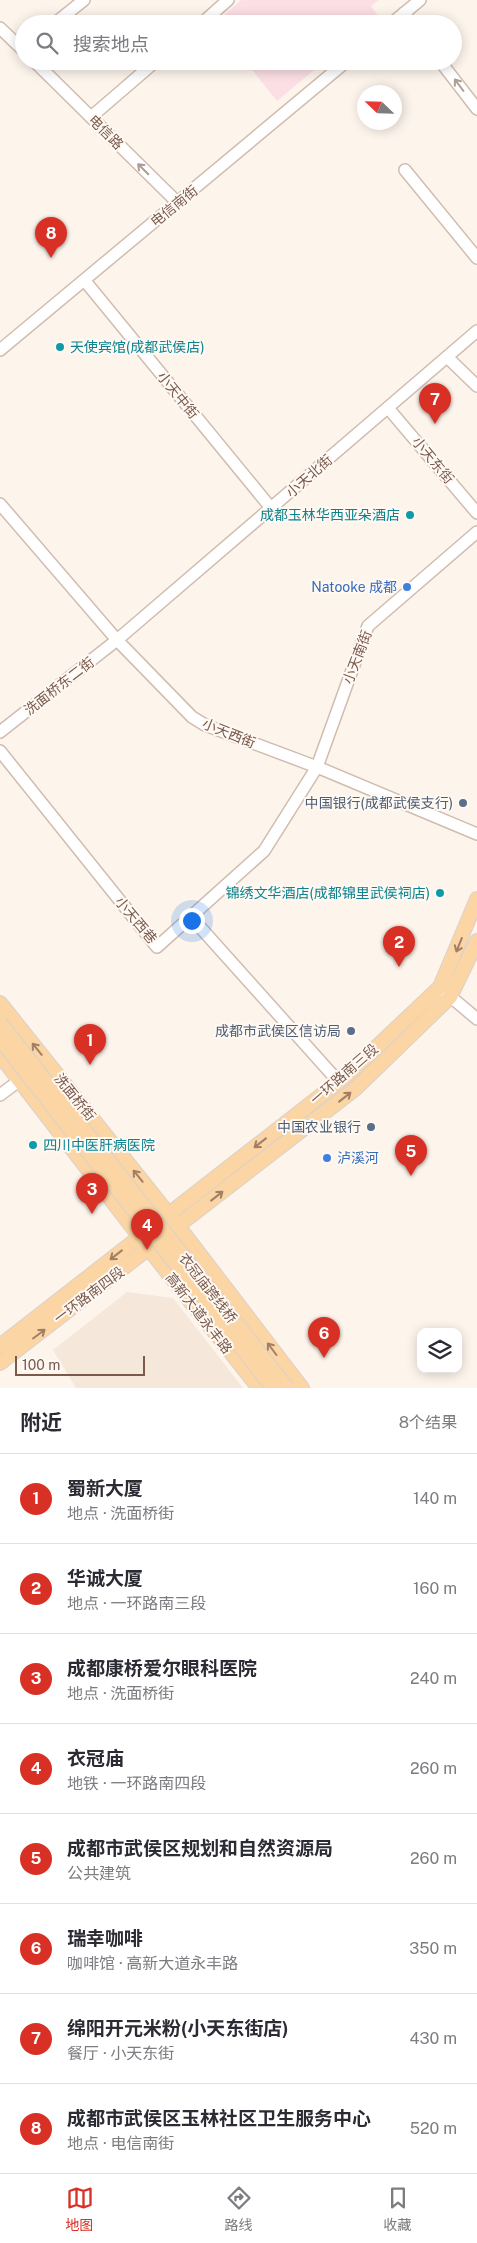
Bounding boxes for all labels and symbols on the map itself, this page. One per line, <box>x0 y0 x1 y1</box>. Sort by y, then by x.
one-way arrow <box>453 79 464 92</box>
north arrow <box>357 85 402 130</box>
street label: 电信路 <box>85 111 127 153</box>
one-way arrow <box>137 163 149 175</box>
street label: 电信南街 <box>147 182 201 230</box>
pin: 8 <box>35 217 67 258</box>
place label: 天使宾馆(成都武侯店) <box>70 339 205 355</box>
marker: 天使宾馆(成都武侯店) <box>54 341 66 353</box>
street label: 小天中街 <box>154 368 202 422</box>
pin: 7 <box>419 383 451 424</box>
street label: 小天东街 <box>409 433 457 487</box>
street label: 小天北街 <box>283 452 335 500</box>
place label: 成都玉林华西亚朵酒店 <box>260 507 400 523</box>
marker: 成都玉林华西亚朵酒店 <box>404 509 416 521</box>
place label: Natooke 成都 <box>311 579 397 595</box>
marker: Natooke 成都 <box>401 581 413 593</box>
street label: 小天南街 <box>339 628 375 686</box>
street label: 洗面桥东二街 <box>21 654 97 718</box>
street label: 小天西街 <box>200 715 258 751</box>
place label: 中国银行(成都武侯支行) <box>304 795 453 811</box>
marker: 中国银行(成都武侯支行) <box>457 797 469 809</box>
place label: 锦绣文华酒店(成都锦里武侯祠店) <box>225 885 430 901</box>
marker: 锦绣文华酒店(成都锦里武侯祠店) <box>434 887 446 899</box>
street label: 小天西巷 <box>112 893 160 947</box>
your location <box>179 908 205 934</box>
pin: 2 <box>383 926 415 967</box>
one-way arrow <box>454 936 463 952</box>
place label: 成都市武侯区信访局 <box>215 1023 341 1039</box>
pin: 1 <box>74 1024 106 1065</box>
marker: 成都市武侯区信访局 <box>345 1025 357 1037</box>
street label: 一环路南三段 <box>307 1040 381 1108</box>
one-way arrow <box>31 1043 42 1056</box>
street label: 洗面桥街 <box>51 1070 99 1124</box>
one-way arrow <box>338 1091 351 1102</box>
place label: 中国农业银行 <box>277 1119 361 1135</box>
marker: 中国农业银行 <box>365 1121 377 1133</box>
pin: 5 <box>395 1135 427 1176</box>
place label: 四川中医肝病医院 <box>43 1137 155 1153</box>
one-way arrow <box>253 1138 267 1148</box>
marker: 四川中医肝病医院 <box>27 1139 39 1151</box>
place label: 泸溪河 <box>337 1150 379 1166</box>
marker: 泸溪河 <box>321 1152 333 1164</box>
one-way arrow <box>133 1170 144 1183</box>
pin: 3 <box>76 1173 108 1214</box>
one-way arrow <box>210 1191 223 1202</box>
pin: 4 <box>131 1209 163 1250</box>
one-way arrow <box>110 1250 123 1261</box>
street label: 衣冠庙跨线桥 <box>176 1250 240 1326</box>
street label: 一环路南四段 <box>51 1263 127 1327</box>
street label: 高新大道永丰路 <box>163 1269 235 1357</box>
pin: 6 <box>308 1317 340 1358</box>
one-way arrow <box>32 1328 45 1339</box>
one-way arrow <box>267 1342 277 1356</box>
scale bar <box>15 1353 145 1376</box>

